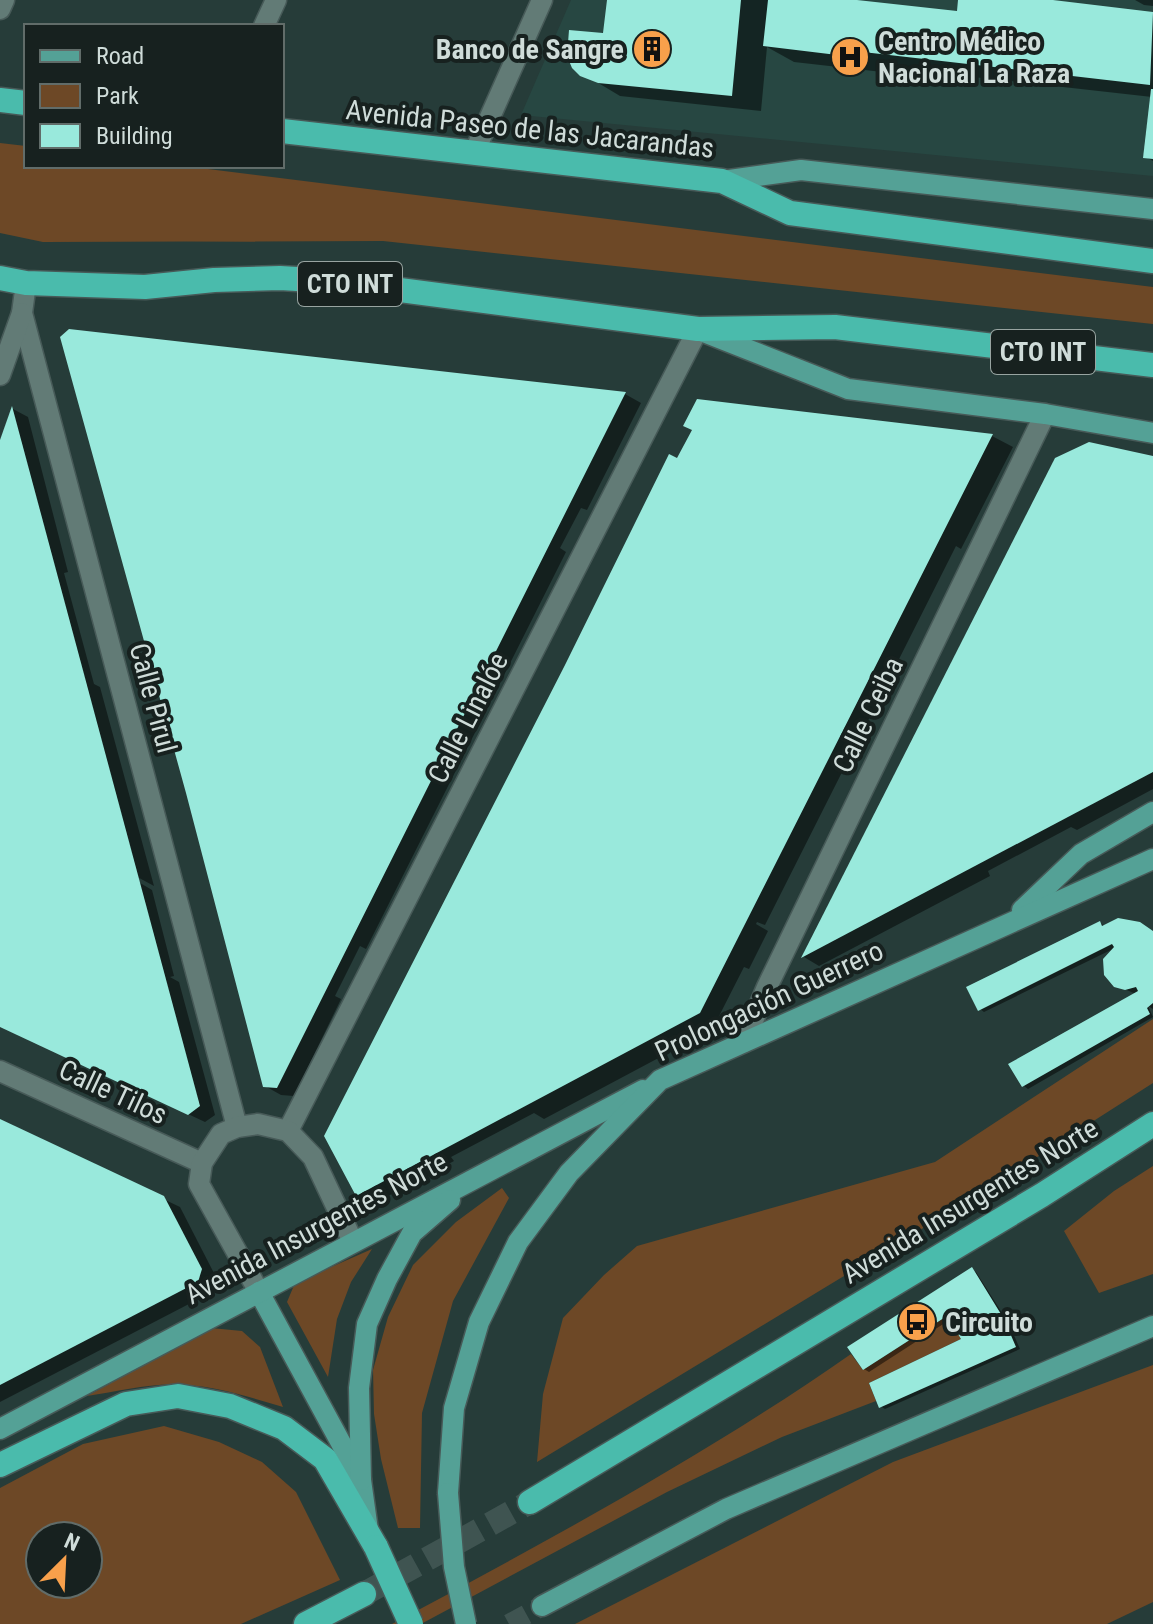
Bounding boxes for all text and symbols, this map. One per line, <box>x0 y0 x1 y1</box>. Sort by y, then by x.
legend <box>24 24 284 168</box>
place label: Centro Médico Nacional La Raza <box>878 25 1070 90</box>
building icon: Banco de Sangre <box>631 28 673 70</box>
place label: Banco de Sangre <box>436 33 624 66</box>
hospital icon: Centro Médico Nacional La Raza <box>829 36 871 78</box>
text: Road <box>96 42 144 70</box>
text: Park <box>96 82 139 110</box>
street label: Avenida Paseo de las Jacarandas <box>344 93 716 165</box>
text: Building <box>96 122 173 150</box>
road number: CTO INT <box>298 262 402 306</box>
road number: CTO INT <box>991 330 1095 374</box>
street label: Calle Pirul <box>123 640 183 756</box>
street label: Calle Linalóe <box>421 647 515 789</box>
street label: Calle Ceiba <box>826 652 910 778</box>
street label: Prolongación Guerrero <box>650 934 888 1068</box>
street label: Calle Tilos <box>54 1053 172 1131</box>
street label: Avenida Insurgentes Norte <box>836 1112 1104 1290</box>
street label: Avenida Insurgentes Norte <box>179 1145 453 1311</box>
bus stop icon: Circuito <box>896 1301 938 1343</box>
place label: Circuito <box>945 1306 1033 1339</box>
north arrow <box>24 1520 104 1600</box>
text: N <box>61 1528 83 1556</box>

